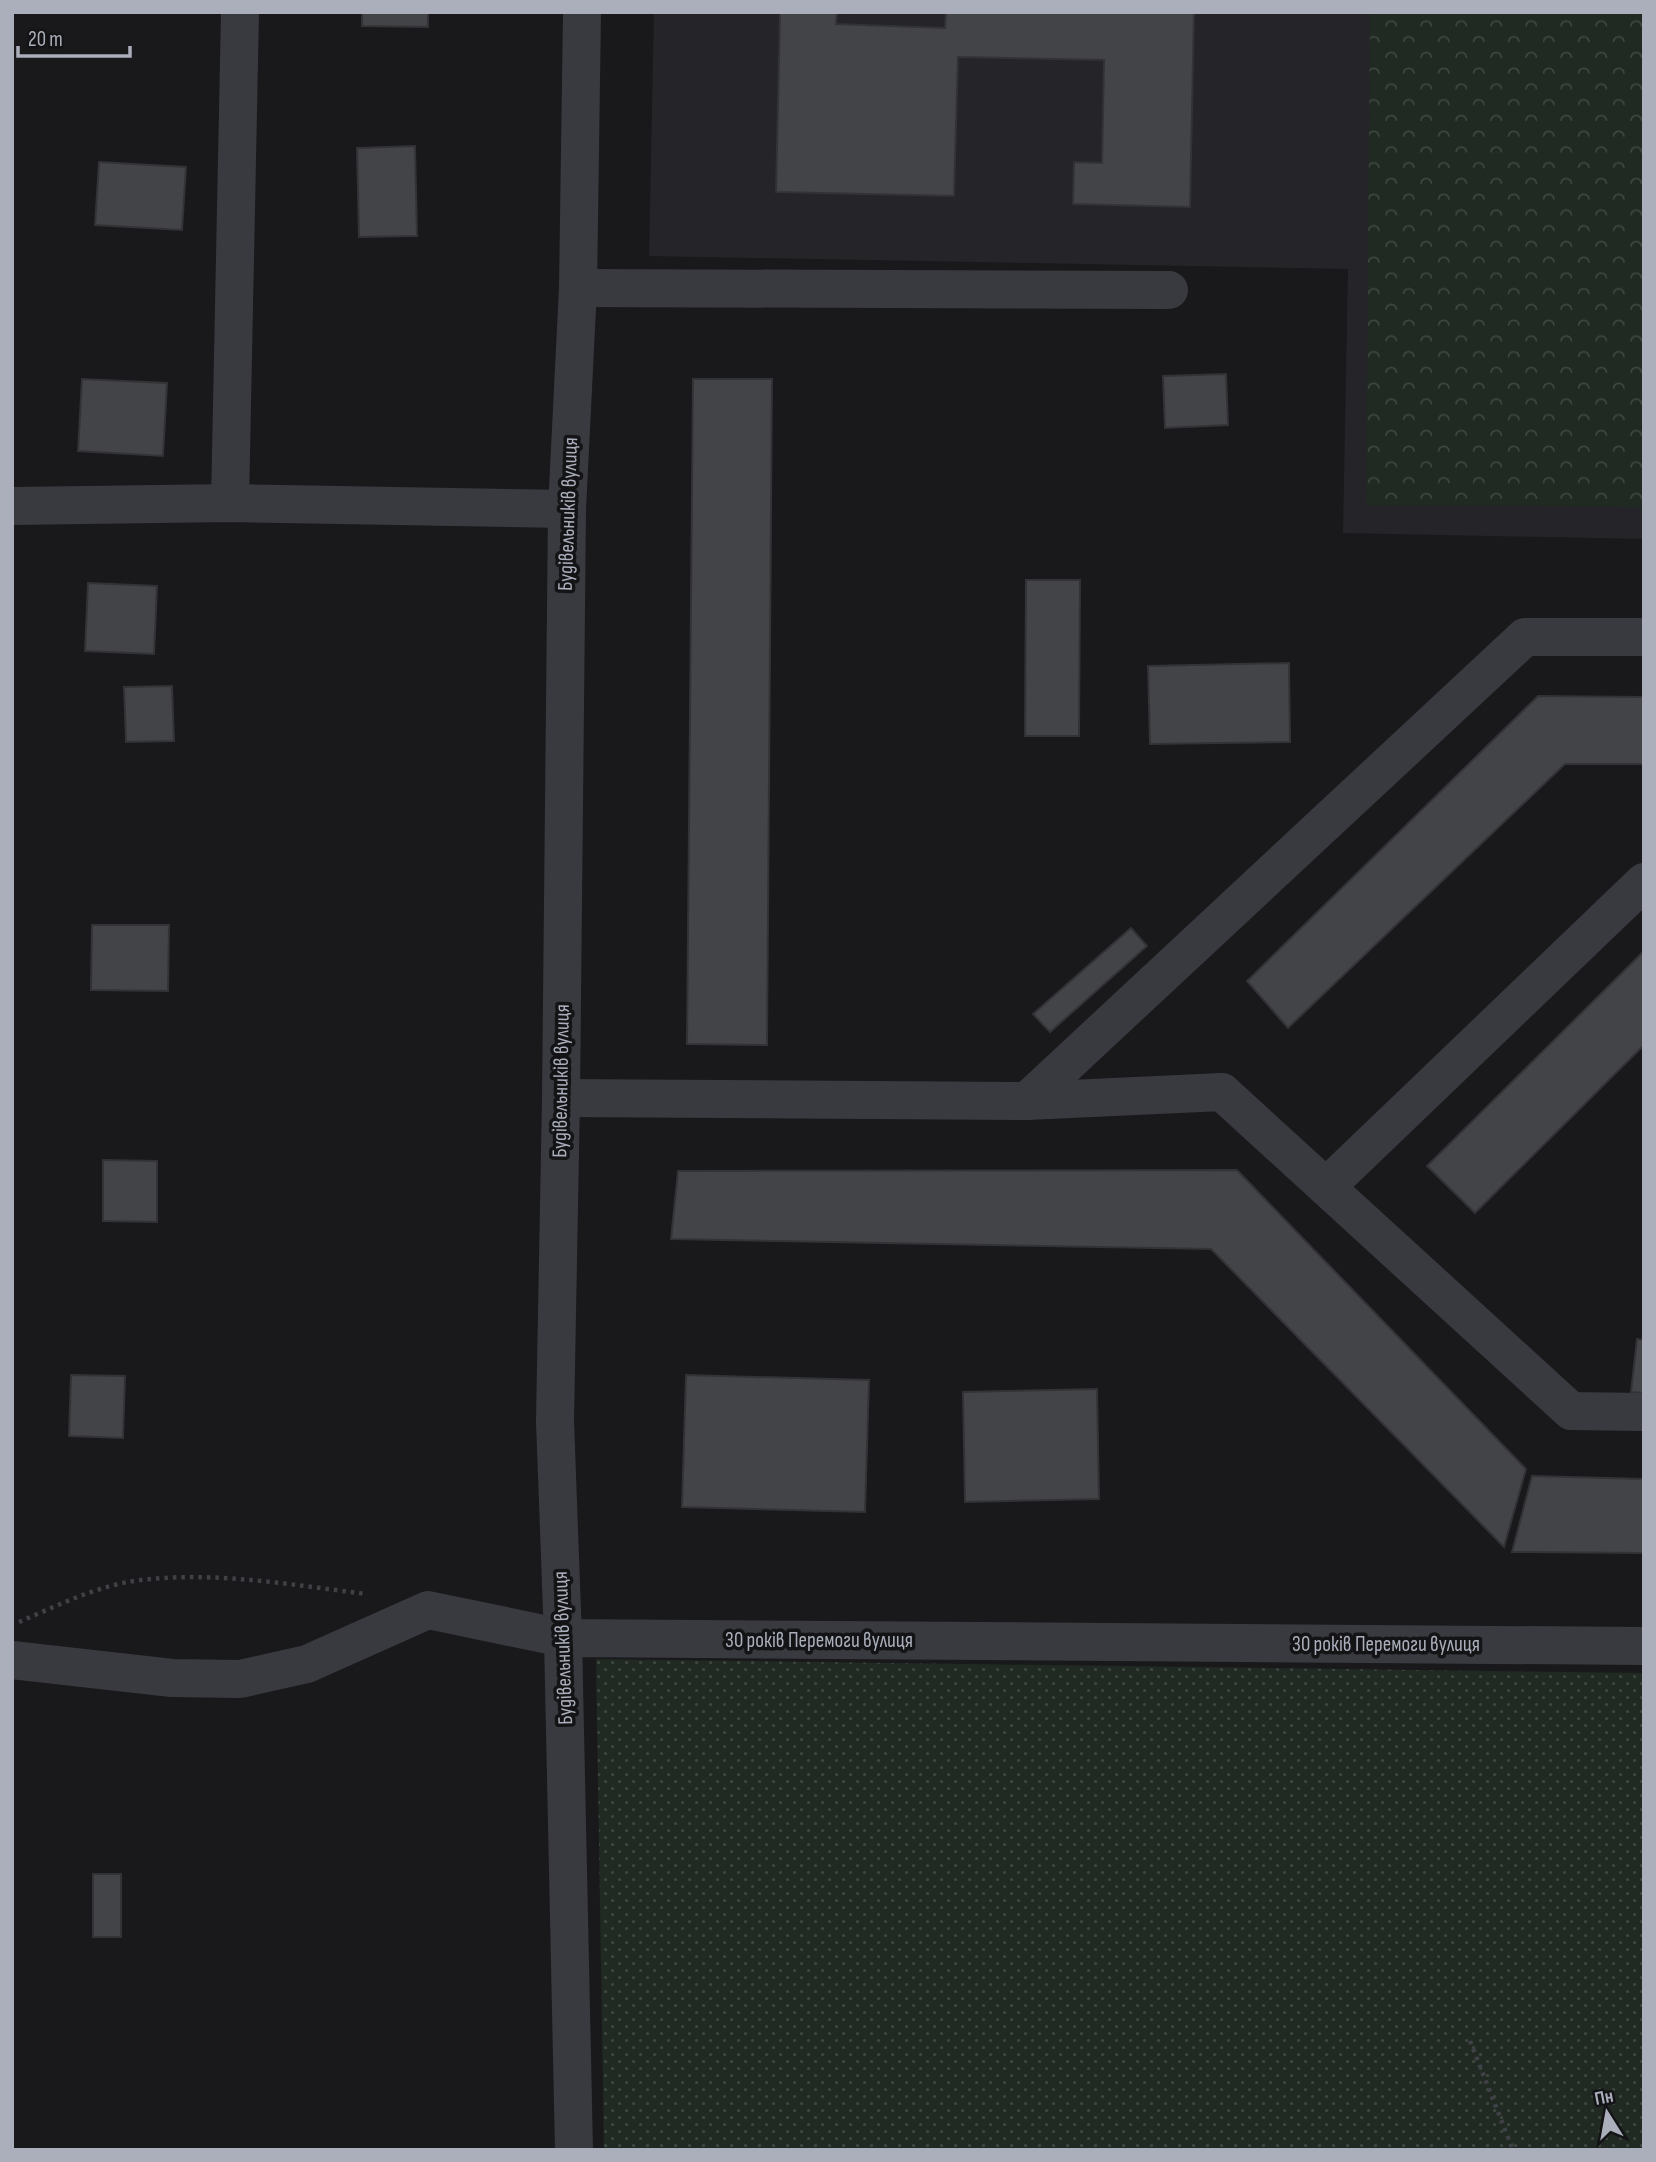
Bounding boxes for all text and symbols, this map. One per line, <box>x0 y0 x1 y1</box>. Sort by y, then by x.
scale bar <box>18 14 130 58</box>
text: 20 m <box>28 27 63 52</box>
street label: Будівельників вулиця <box>553 437 583 591</box>
street label: Будівельників вулиця <box>547 1004 575 1158</box>
street label: Будівельників вулиця <box>548 1571 578 1725</box>
street label: 30 років Перемоги вулиця <box>725 1628 913 1653</box>
street label: 30 років Перемоги вулиця <box>1292 1632 1480 1657</box>
north arrow <box>1572 2078 1642 2148</box>
text: Пн <box>1593 2085 1615 2111</box>

